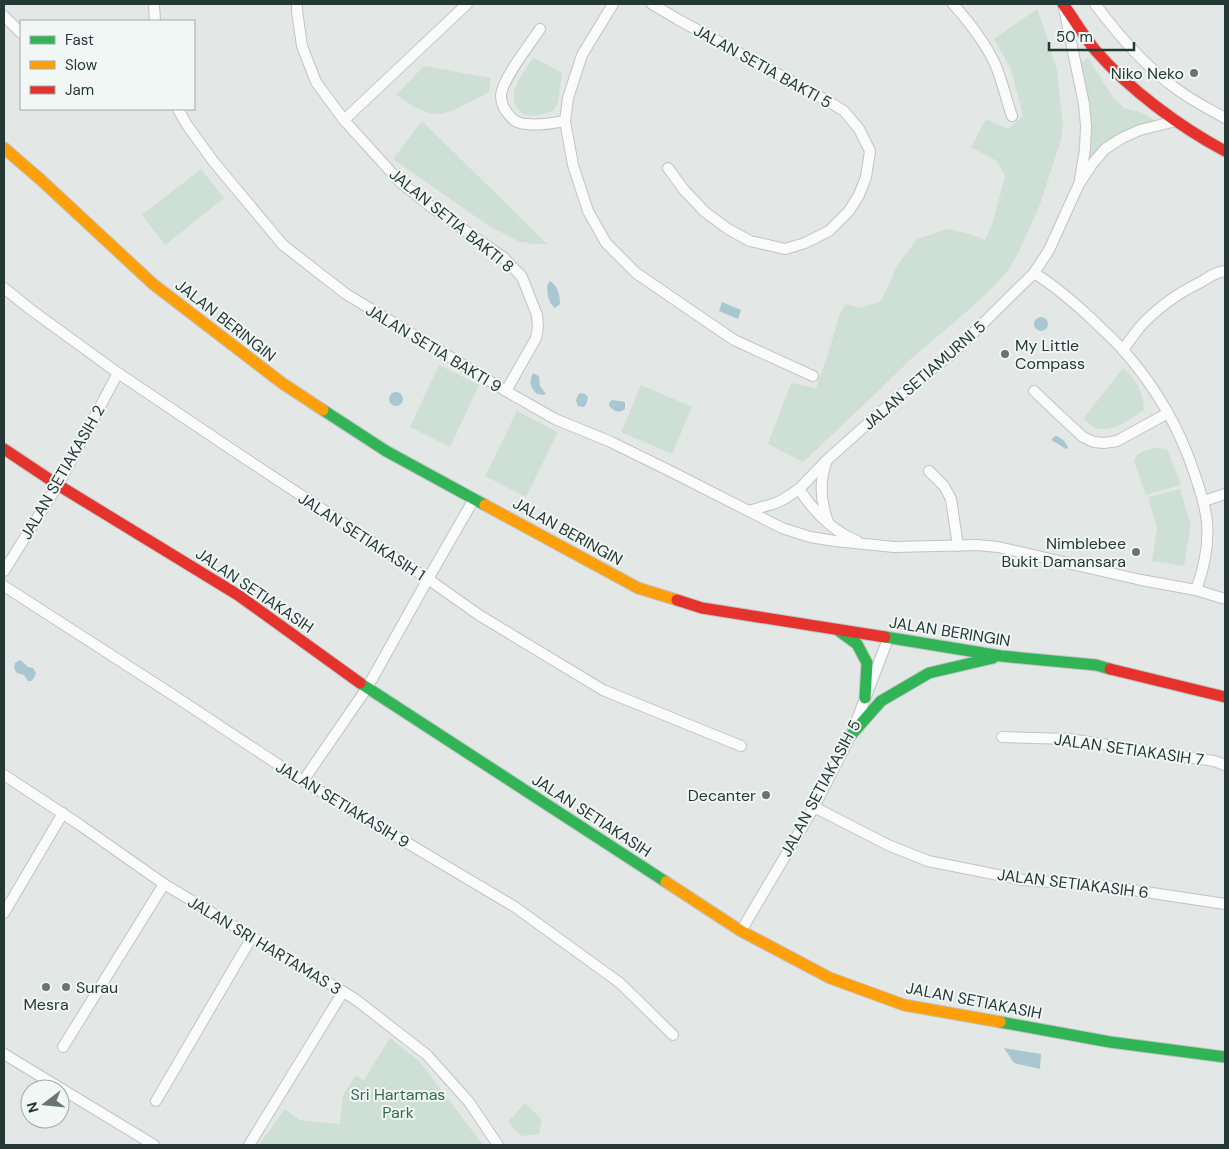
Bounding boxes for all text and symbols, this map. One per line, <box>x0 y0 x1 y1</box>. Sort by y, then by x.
legend <box>20 20 195 110</box>
street label: JALAN SETIA BAKTI 5 <box>690 20 835 113</box>
scale bar <box>1049 20 1134 52</box>
text: 50 m <box>1056 27 1093 47</box>
text: Fast <box>65 30 94 50</box>
text: Slow <box>65 55 98 75</box>
place label: Niko Neko <box>1111 63 1184 84</box>
marker: Niko Neko <box>1188 67 1200 79</box>
text: Jam <box>65 80 94 100</box>
street label: JALAN SETIA BAKTI 8 <box>385 164 518 277</box>
street label: JALAN BERINGIN <box>171 274 280 366</box>
street label: JALAN SETIA BAKTI 9 <box>362 300 506 397</box>
street label: JALAN SETIAMURNI 5 <box>858 316 990 435</box>
place label: My Little Compass <box>1015 335 1085 374</box>
marker: My Little Compass <box>999 348 1011 360</box>
street label: JALAN SETIAKASIH 2 <box>15 401 109 543</box>
street label: JALAN SETIAKASIH 1 <box>294 487 429 585</box>
street label: JALAN BERINGIN <box>509 493 626 570</box>
place label: Nimblebee Bukit Damansara <box>1002 533 1126 572</box>
street label: JALAN SETIAKASIH <box>192 543 318 638</box>
marker: Nimblebee Bukit Damansara <box>1130 546 1142 558</box>
street label: JALAN BERINGIN <box>888 612 1012 651</box>
street label: JALAN SETIAKASIH 5 <box>775 716 865 860</box>
street label: JALAN SETIAKASIH 7 <box>1053 729 1205 770</box>
street label: JALAN SETIAKASIH 9 <box>272 756 413 853</box>
street label: JALAN SETIAKASIH <box>528 769 655 862</box>
place label: Decanter <box>688 785 756 806</box>
marker: Decanter <box>760 789 772 801</box>
street label: JALAN SETIAKASIH 6 <box>996 864 1150 903</box>
street label: JALAN SRI HARTAMAS 3 <box>184 891 345 1000</box>
place label: Surau <box>76 977 118 998</box>
street label: JALAN SETIAKASIH <box>904 977 1044 1024</box>
marker: Mesra <box>40 981 52 993</box>
marker: Surau <box>60 981 72 993</box>
place label: Mesra <box>23 994 69 1015</box>
north arrow <box>20 1079 70 1129</box>
park label: Sri Hartamas Park <box>351 1084 445 1123</box>
text: N <box>22 1100 43 1115</box>

